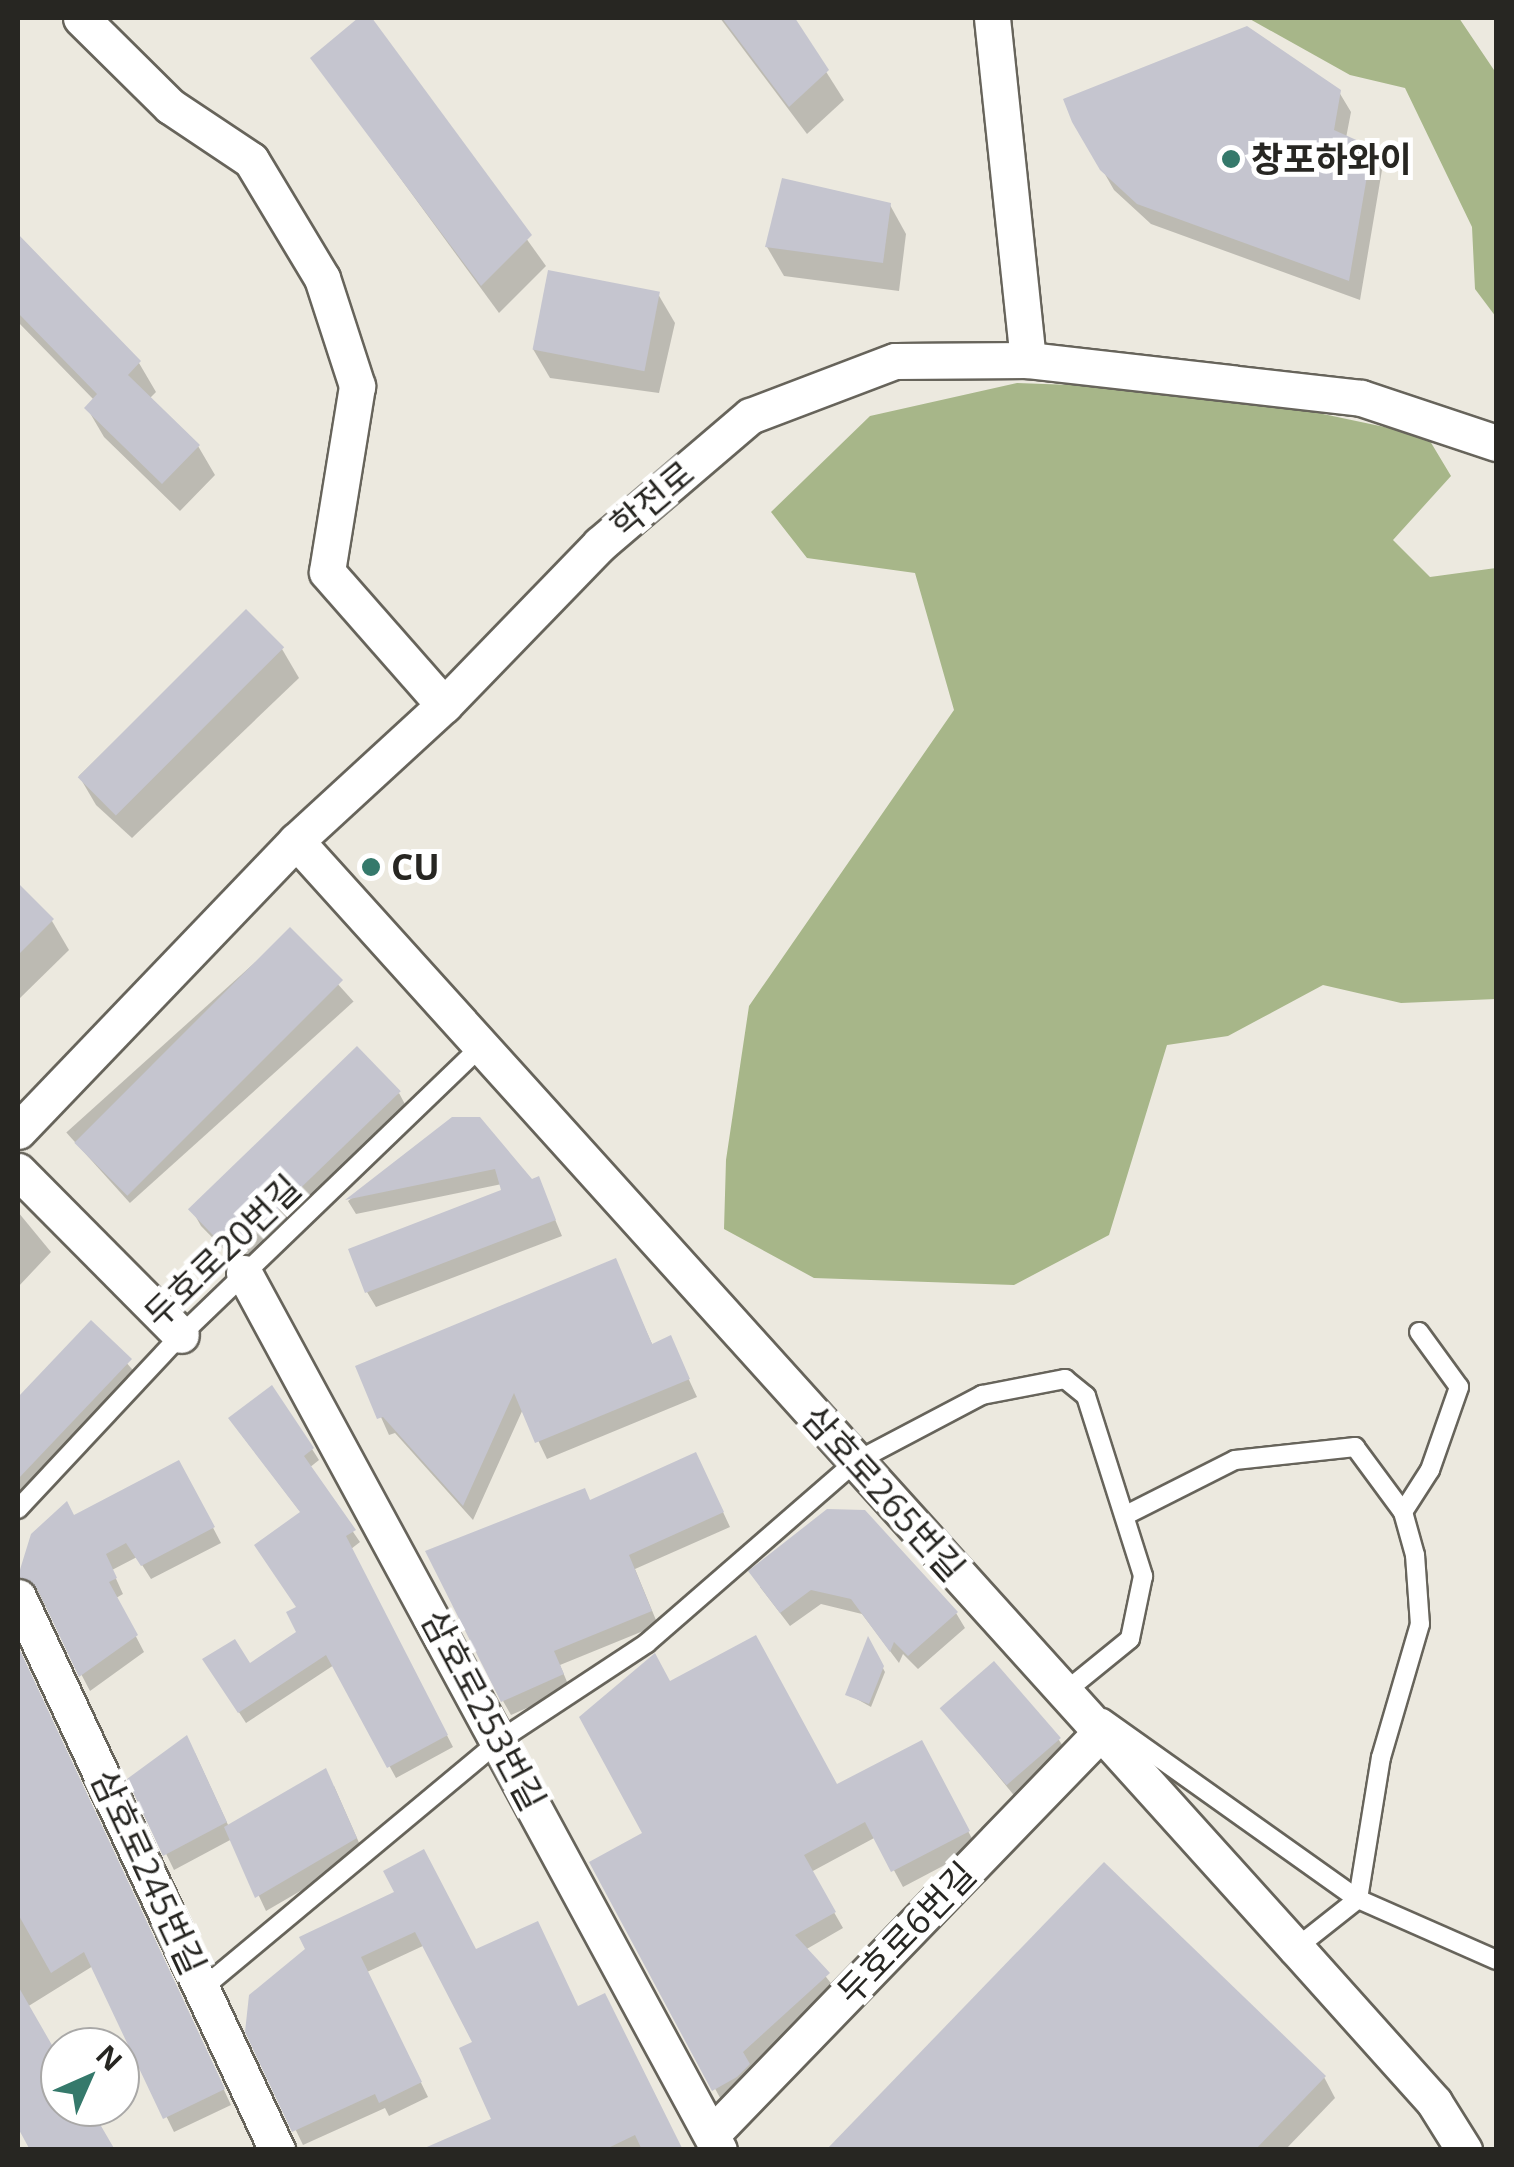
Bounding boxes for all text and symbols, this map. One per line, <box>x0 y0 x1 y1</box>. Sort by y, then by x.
place label: 창포하와이 <box>1251 138 1412 180</box>
marker: 창포하와이 <box>1220 148 1242 170</box>
street label: 학전로 <box>602 452 702 546</box>
place label: CU <box>391 846 440 888</box>
marker: CU <box>360 856 382 878</box>
street label: 두호로20번길 <box>135 1166 309 1336</box>
street label: 삼호로265번길 <box>794 1397 974 1589</box>
street label: 삼호로253번길 <box>414 1603 554 1817</box>
street label: 삼호로245번길 <box>83 1763 215 1981</box>
street label: 두호로6번길 <box>828 1853 984 2013</box>
north arrow <box>40 2027 140 2127</box>
text: N <box>88 2036 131 2079</box>

